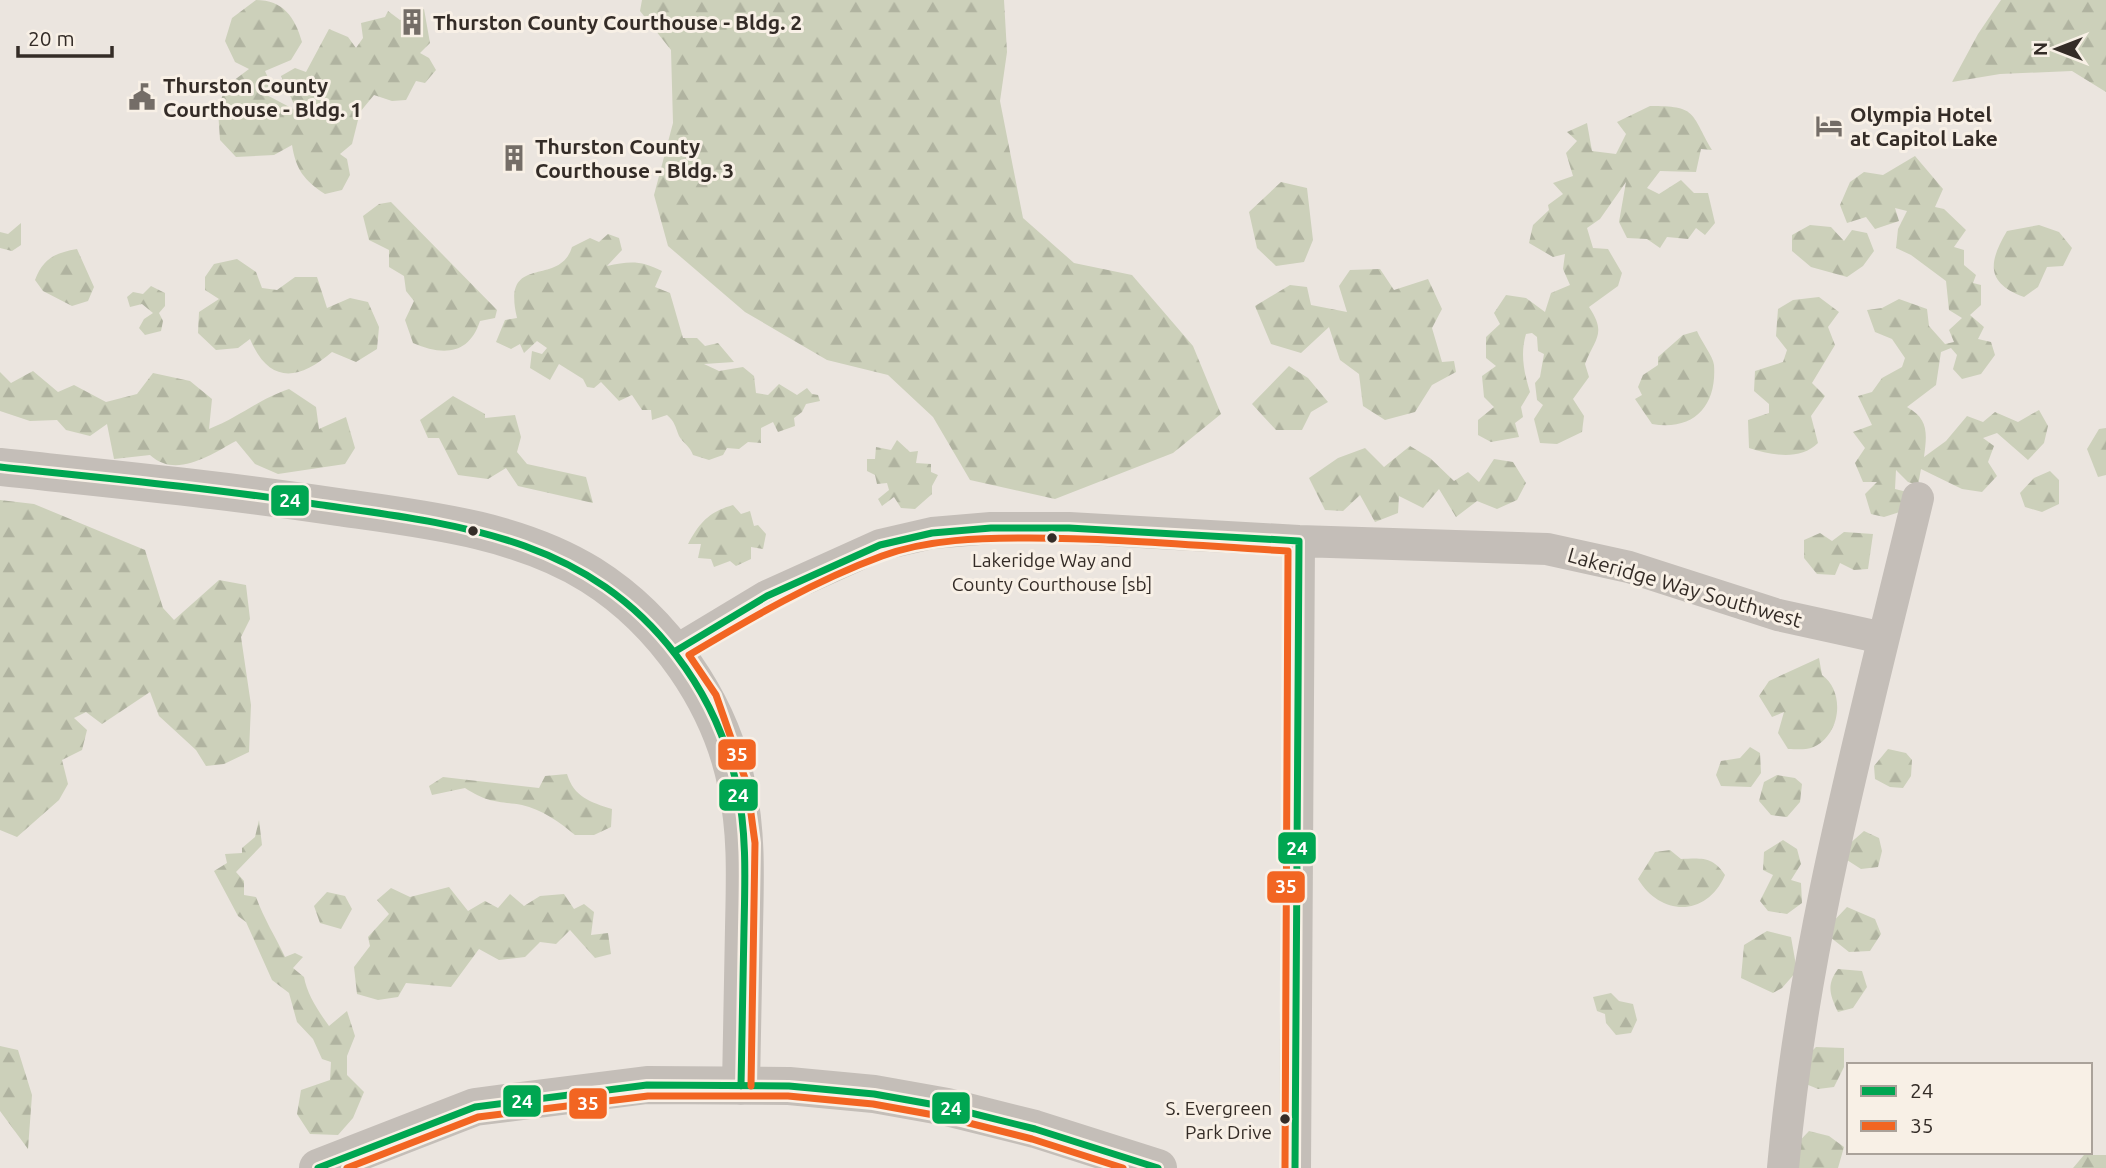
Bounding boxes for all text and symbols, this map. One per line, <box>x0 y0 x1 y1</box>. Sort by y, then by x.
building icon: Thurston County Courthouse - Bldg. 2 <box>397 7 427 37</box>
place label: Thurston County Courthouse - Bldg. 2 <box>433 10 802 34</box>
scale bar <box>18 14 112 58</box>
north arrow <box>2022 14 2092 84</box>
text: 20 m <box>28 26 75 50</box>
text: N <box>2029 42 2051 56</box>
place label: Thurston County Courthouse - Bldg. 1 <box>163 73 362 121</box>
public building icon: Thurston County Courthouse - Bldg. 1 <box>127 82 157 112</box>
place label: Olympia Hotel at Capitol Lake <box>1850 102 1998 150</box>
hotel icon: Olympia Hotel at Capitol Lake <box>1814 111 1844 141</box>
place label: Thurston County Courthouse - Bldg. 3 <box>535 134 734 182</box>
building icon: Thurston County Courthouse - Bldg. 3 <box>499 143 529 173</box>
line badge: 24 <box>270 484 310 517</box>
text: 24 <box>279 489 301 511</box>
unlabelled marker <box>466 524 480 538</box>
marker: Lakeridge Way and County Courthouse [sb] <box>1045 531 1059 545</box>
street label: Lakeridge Way Southwest <box>1565 542 1805 632</box>
place label: Lakeridge Way and County Courthouse [sb] <box>952 549 1152 595</box>
line badge: 35 <box>717 738 757 771</box>
text: 35 <box>726 743 748 765</box>
line badge: 24 <box>718 778 759 812</box>
text: 24 <box>727 784 749 806</box>
line badge: 24 <box>1277 831 1317 865</box>
text: 24 <box>1286 837 1308 859</box>
line badge: 35 <box>1266 870 1306 904</box>
text: 35 <box>1275 875 1297 897</box>
legend <box>1847 1063 2092 1154</box>
text: 24 <box>1910 1078 1934 1102</box>
line badge: 24 <box>502 1084 542 1118</box>
line badge: 35 <box>568 1087 608 1120</box>
text: 24 <box>511 1090 533 1112</box>
line badge: 24 <box>931 1091 971 1125</box>
text: 35 <box>577 1092 599 1114</box>
text: 24 <box>940 1097 962 1119</box>
place label: S. Evergreen Park Drive <box>1165 1097 1272 1143</box>
marker: S. Evergreen Park Drive <box>1278 1112 1292 1126</box>
text: 35 <box>1910 1113 1934 1137</box>

